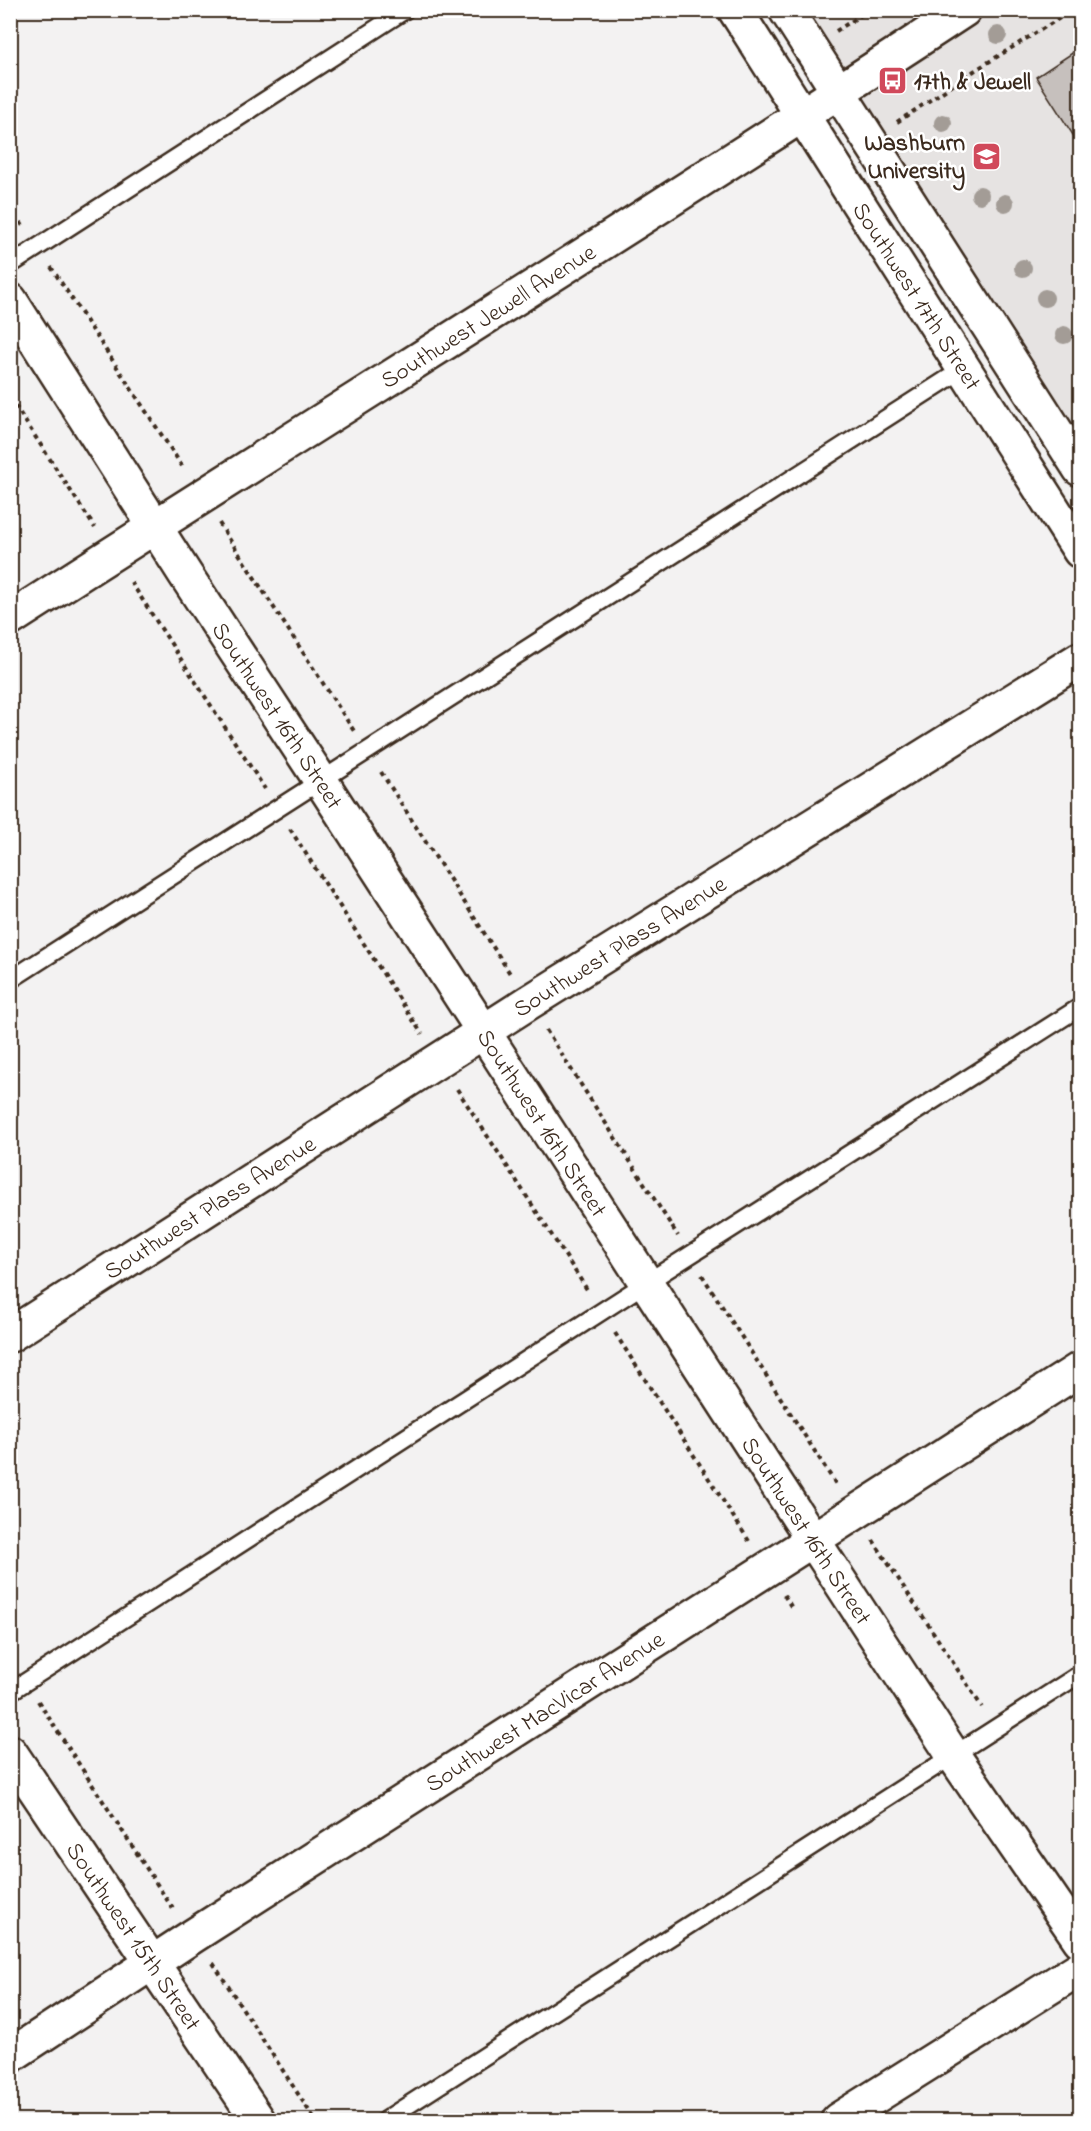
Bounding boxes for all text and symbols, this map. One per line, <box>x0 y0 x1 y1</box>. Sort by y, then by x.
bus stop icon: 17th & Jewell <box>877 65 909 97</box>
place label: 17th & Jewell <box>914 66 1031 101</box>
place label: Washburn University <box>864 127 965 191</box>
school or university icon: Washburn University <box>970 140 1002 172</box>
street label: Southwest 17th Street <box>842 196 988 398</box>
street label: Southwest Jewell Avenue <box>375 236 604 399</box>
street label: Southwest 16th Street <box>201 616 350 817</box>
street label: Southwest Plass Avenue <box>507 868 734 1028</box>
street label: Southwest 16th Street <box>466 1023 614 1225</box>
street label: Southwest Plass Avenue <box>98 1128 324 1290</box>
street label: Southwest 16th Street <box>731 1431 879 1633</box>
street label: Southwest MacVicar Avenue <box>419 1624 672 1803</box>
street label: Southwest 15th Street <box>56 1836 208 2039</box>

